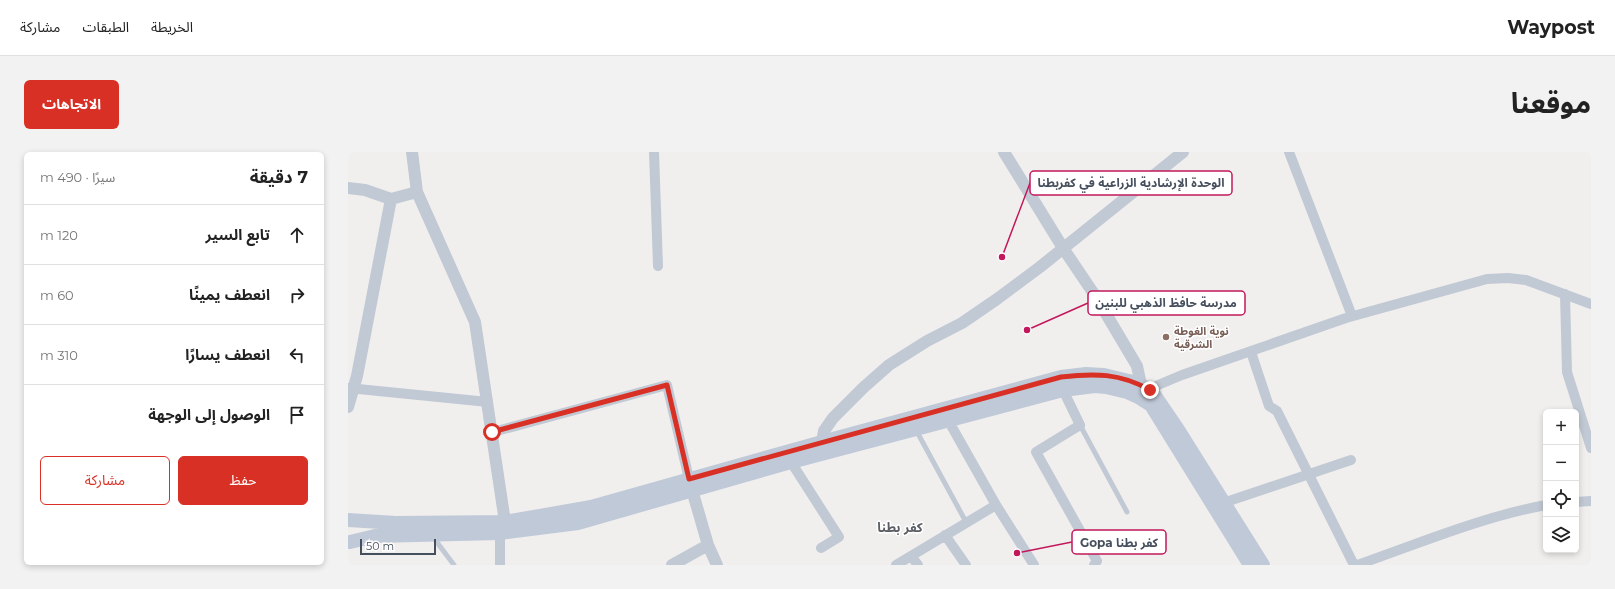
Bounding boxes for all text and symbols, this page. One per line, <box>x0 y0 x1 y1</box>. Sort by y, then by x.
text: Waypost <box>1507 16 1595 39</box>
text: مشاركة <box>20 18 60 36</box>
text: الطبقات <box>82 18 129 36</box>
text: الخريطة <box>151 18 193 36</box>
button: الاتجاهات <box>24 80 119 129</box>
text: موقعنا <box>1511 86 1591 120</box>
text: 7 دقيقة <box>250 167 308 187</box>
text: سيرًا · 490 m <box>40 169 115 185</box>
callout: الوحدة الإرشادية الزراعية في كفربطنا <box>1030 171 1232 195</box>
text: الوحدة الإرشادية الزراعية في كفربطنا <box>1038 175 1224 193</box>
icon: ahead <box>286 224 308 246</box>
text: تابع السير <box>206 225 270 244</box>
text: 120 m <box>40 227 78 243</box>
icon: right <box>286 284 308 306</box>
text: انعطف يمينًا <box>189 285 270 304</box>
text: 60 m <box>40 287 74 303</box>
callout: مدرسة حافظ الذهبي للبنين <box>1088 291 1245 315</box>
text: مدرسة حافظ الذهبي للبنين <box>1095 295 1237 313</box>
place label: نوية الغوطة الشرقية <box>1174 324 1229 351</box>
marker: نوية الغوطة الشرقية <box>1161 332 1171 342</box>
icon: left <box>286 344 308 366</box>
text: انعطف يسارًا <box>185 345 270 364</box>
text: 310 m <box>40 347 78 363</box>
route end <box>1141 381 1159 399</box>
icon: arrive <box>286 404 308 426</box>
text: الوصول إلى الوجهة <box>148 405 270 424</box>
map controls <box>1543 409 1579 553</box>
button: + <box>1543 409 1579 445</box>
route start <box>483 423 501 441</box>
button: − <box>1543 445 1579 481</box>
button: مشاركة <box>40 456 170 505</box>
button: حفظ <box>178 456 308 505</box>
button: locate <box>1543 481 1579 517</box>
button: layers <box>1543 517 1579 553</box>
district label: كفر بطنا <box>877 519 923 535</box>
callout: Gopa كفر بطنا <box>1072 530 1166 554</box>
text: Gopa كفر بطنا <box>1080 535 1159 550</box>
scale bar <box>360 537 436 556</box>
text: 50 m <box>366 539 394 553</box>

